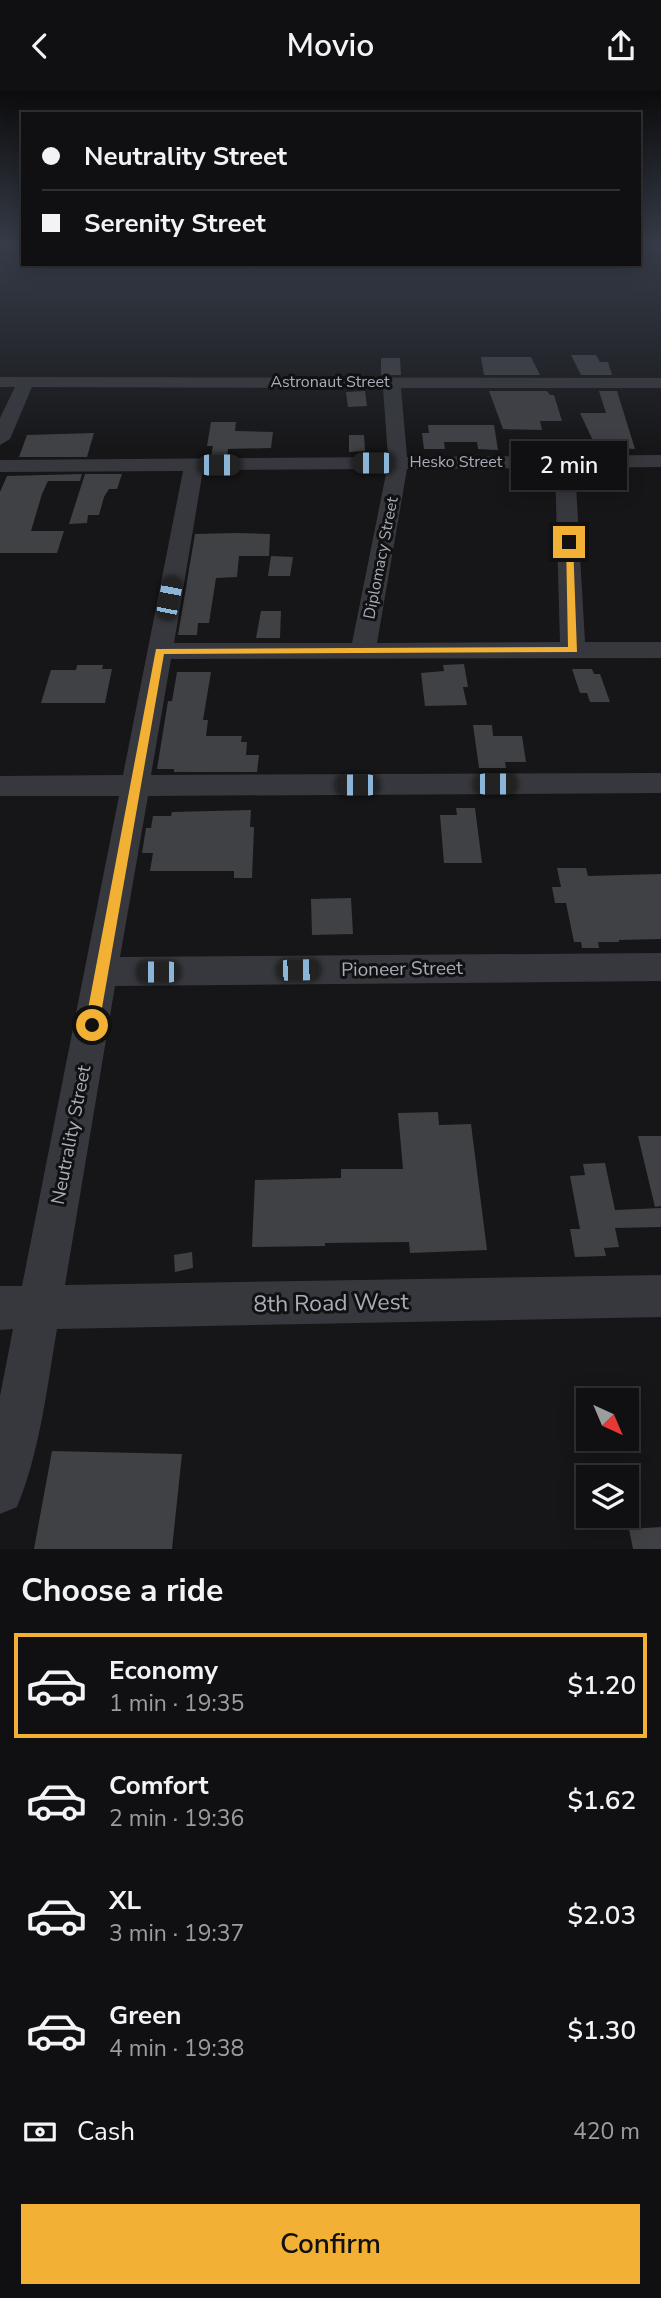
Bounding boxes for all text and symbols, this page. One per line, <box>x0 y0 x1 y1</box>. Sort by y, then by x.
text: Movio <box>287 24 374 67</box>
icon: back <box>21 27 59 65</box>
icon: share <box>602 27 640 65</box>
text: Neutrality Street <box>84 139 287 174</box>
text: Serenity Street <box>84 206 266 241</box>
street label: Astronaut Street <box>270 371 390 393</box>
callout: 2 min <box>511 441 627 489</box>
text: 2 min <box>540 450 598 481</box>
street label: Hesko Street <box>410 451 503 473</box>
car <box>353 453 395 474</box>
car <box>199 455 241 476</box>
street label: Diplomacy Street <box>358 495 404 621</box>
route end <box>553 526 585 558</box>
car <box>155 575 184 621</box>
car <box>475 774 517 795</box>
car <box>337 775 379 796</box>
street label: Pioneer Street <box>341 955 463 983</box>
car <box>277 959 320 981</box>
car <box>138 962 180 983</box>
route start <box>76 1009 108 1041</box>
street label: Neutrality Street <box>45 1063 97 1207</box>
street label: 8th Road West <box>253 1286 410 1320</box>
north arrow <box>576 1388 639 1451</box>
map controls <box>576 1388 639 1528</box>
button: layers <box>576 1465 639 1528</box>
text: Choose a ride <box>21 1569 223 1612</box>
text: Economy <box>109 1653 218 1688</box>
icon: car <box>25 1654 88 1717</box>
text: $1.20 <box>567 1668 636 1703</box>
text: 1 min · 19:35 <box>109 1688 244 1719</box>
text: Comfort <box>109 1768 209 1803</box>
icon: car <box>25 1769 88 1832</box>
text: $1.62 <box>567 1783 636 1818</box>
text: 2 min · 19:36 <box>109 1803 244 1834</box>
text: XL <box>109 1883 141 1918</box>
icon: car <box>25 1884 88 1947</box>
text: $2.03 <box>567 1898 636 1933</box>
text: 3 min · 19:37 <box>109 1918 244 1949</box>
text: Green <box>109 1998 182 2033</box>
icon: car <box>25 1999 88 2062</box>
text: $1.30 <box>567 2013 636 2048</box>
text: 4 min · 19:38 <box>109 2033 244 2064</box>
icon: cash <box>21 2113 59 2151</box>
text: Cash <box>77 2114 135 2149</box>
text: 420 m <box>573 2116 640 2147</box>
button: Confirm <box>21 2204 640 2284</box>

